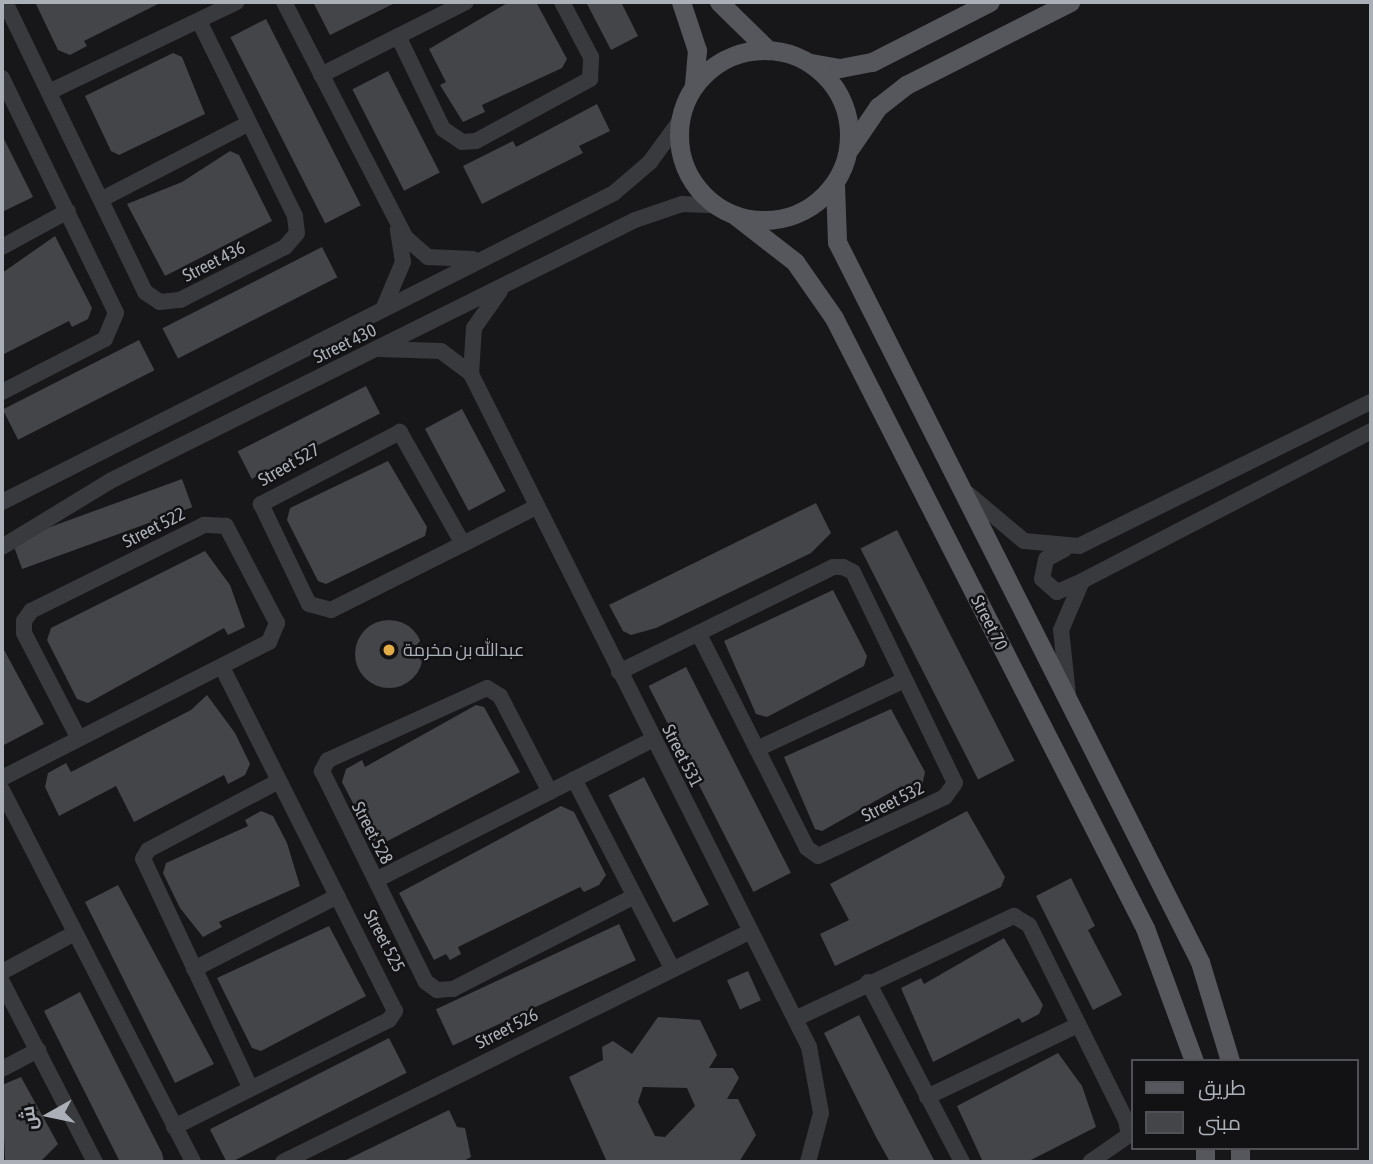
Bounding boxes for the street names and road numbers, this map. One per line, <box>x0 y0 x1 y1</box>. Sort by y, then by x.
street label: Street 436 <box>179 237 249 287</box>
street label: Street 430 <box>310 320 380 368</box>
street label: Street 527 <box>254 439 324 491</box>
street label: Street 522 <box>119 503 189 553</box>
street label: Street 70 <box>966 592 1012 654</box>
street label: Street 531 <box>657 721 707 791</box>
street label: Street 532 <box>858 777 928 827</box>
street label: Street 528 <box>347 798 397 868</box>
street label: Street 525 <box>359 906 409 976</box>
street label: Street 526 <box>472 1004 542 1054</box>

